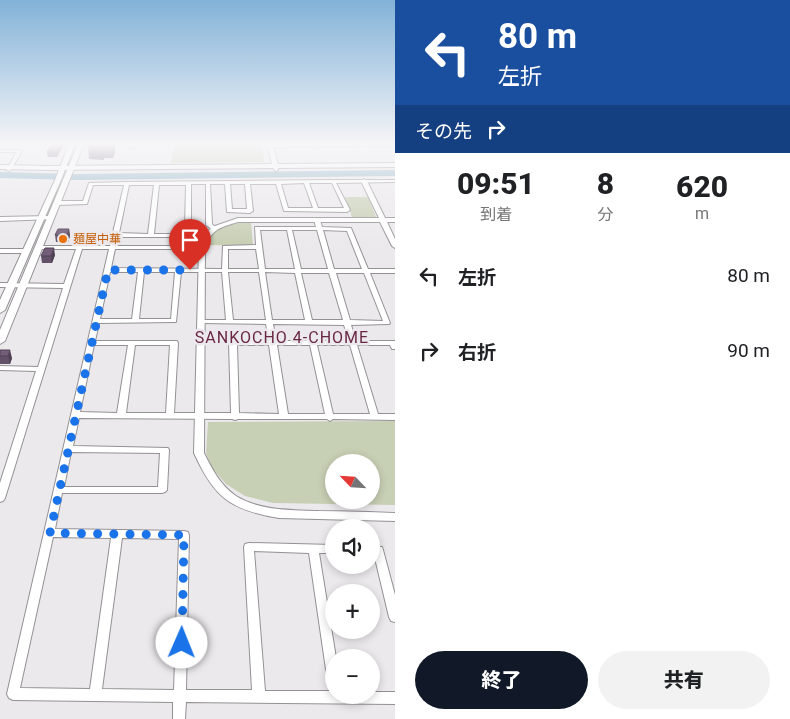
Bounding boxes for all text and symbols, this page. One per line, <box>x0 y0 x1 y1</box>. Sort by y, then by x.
text: 80 m <box>498 16 577 57</box>
icon: left <box>415 20 480 85</box>
text: 左折 <box>498 64 542 89</box>
icon: right <box>482 115 510 143</box>
text: その先 <box>415 120 472 143</box>
text: 09:51 <box>457 166 535 201</box>
text: 8 <box>597 166 614 201</box>
text: 620 <box>676 169 728 204</box>
text: m <box>695 204 709 223</box>
text: 到着 <box>480 205 512 224</box>
text: 分 <box>597 205 614 224</box>
pin <box>169 219 211 270</box>
icon: arrive <box>176 226 204 254</box>
place label: 麺屋中華 <box>73 232 121 246</box>
marker: 麺屋中華 <box>57 233 69 245</box>
icon: left <box>415 262 443 290</box>
text: 80 m <box>727 264 770 287</box>
text: 左折 <box>458 266 496 289</box>
district label: SANKOCHO 4-CHOME <box>195 328 369 347</box>
icon: right <box>415 337 443 365</box>
text: 90 m <box>727 339 770 362</box>
text: 右折 <box>458 341 496 364</box>
north arrow <box>325 454 380 509</box>
map controls <box>325 454 380 704</box>
button: sound <box>325 519 380 574</box>
button: + <box>325 584 380 639</box>
position arrow <box>155 616 207 668</box>
button: − <box>325 649 380 704</box>
button: 終了 <box>415 651 588 709</box>
button: 共有 <box>598 651 770 709</box>

